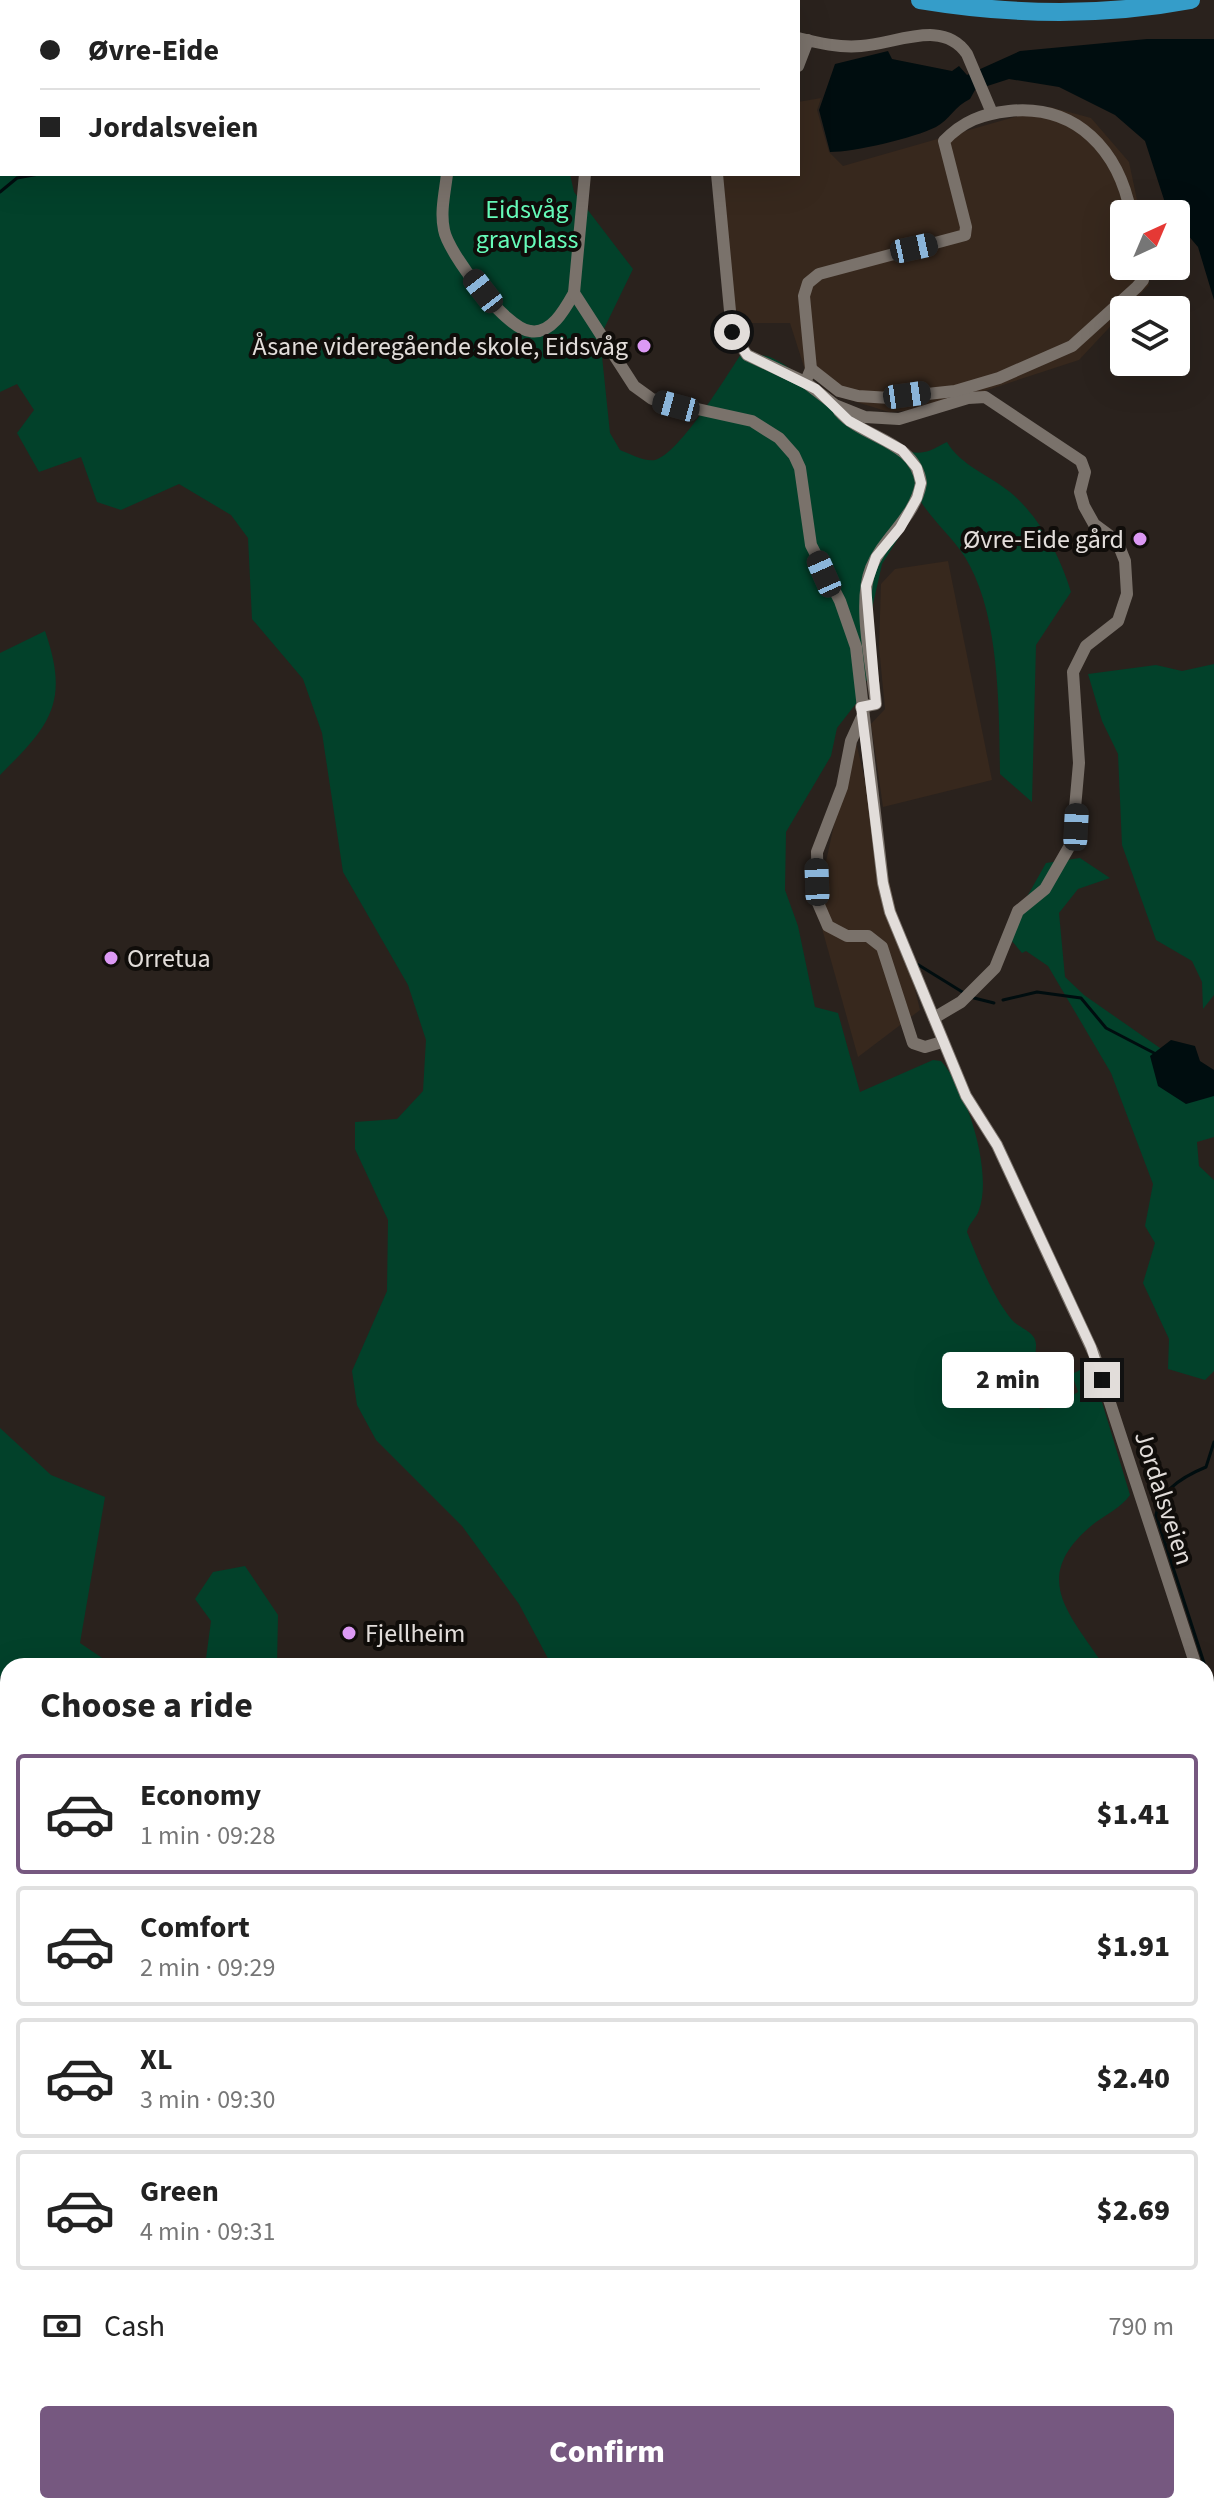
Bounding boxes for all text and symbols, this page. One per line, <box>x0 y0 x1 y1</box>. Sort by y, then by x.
text: Øvre-Eide <box>88 29 219 72</box>
text: Jordalsveien <box>88 106 258 149</box>
park label: Eidsvåg gravplass <box>476 191 578 258</box>
north arrow <box>1110 200 1190 280</box>
map controls <box>1110 200 1190 376</box>
car <box>888 231 940 265</box>
car <box>459 265 507 317</box>
button: layers <box>1110 296 1190 376</box>
route start <box>714 314 750 350</box>
place label: Åsane videregående skole, Eidsvåg <box>252 328 628 365</box>
marker: Åsane videregående skole, Eidsvåg <box>635 337 653 355</box>
car <box>882 380 932 410</box>
car <box>650 388 702 424</box>
place label: Øvre-Eide gård <box>963 521 1124 558</box>
marker: Øvre-Eide gård <box>1131 530 1149 548</box>
car <box>803 547 845 601</box>
car <box>1063 802 1089 852</box>
car <box>804 858 830 906</box>
place label: Orretua <box>127 940 211 977</box>
marker: Orretua <box>102 949 120 967</box>
callout: 2 min <box>942 1352 1074 1408</box>
text: 2 min <box>976 1361 1040 1398</box>
route end <box>1084 1362 1120 1398</box>
street label: Jordalsveien <box>1125 1426 1203 1570</box>
place label: Fjellheim <box>365 1615 465 1652</box>
marker: Fjellheim <box>340 1624 358 1642</box>
text: Choose a ride <box>40 1680 253 1731</box>
text: Economy <box>140 1774 261 1817</box>
icon: car <box>44 1778 116 1850</box>
text: $1.41 <box>1097 1793 1170 1836</box>
text: 1 min · 09:28 <box>140 1817 275 1854</box>
text: Comfort <box>140 1906 250 1949</box>
icon: car <box>44 1910 116 1982</box>
text: $1.91 <box>1097 1925 1170 1968</box>
text: 2 min · 09:29 <box>140 1949 275 1986</box>
text: XL <box>140 2038 173 2081</box>
icon: car <box>44 2042 116 2114</box>
text: $2.40 <box>1097 2057 1170 2100</box>
text: 3 min · 09:30 <box>140 2081 275 2118</box>
text: Green <box>140 2170 219 2213</box>
icon: car <box>44 2174 116 2246</box>
text: $2.69 <box>1097 2189 1170 2232</box>
text: 4 min · 09:31 <box>140 2213 275 2250</box>
icon: cash <box>40 2304 84 2348</box>
text: Cash <box>104 2305 165 2348</box>
text: 790 m <box>1108 2308 1174 2345</box>
button: Confirm <box>40 2406 1174 2498</box>

